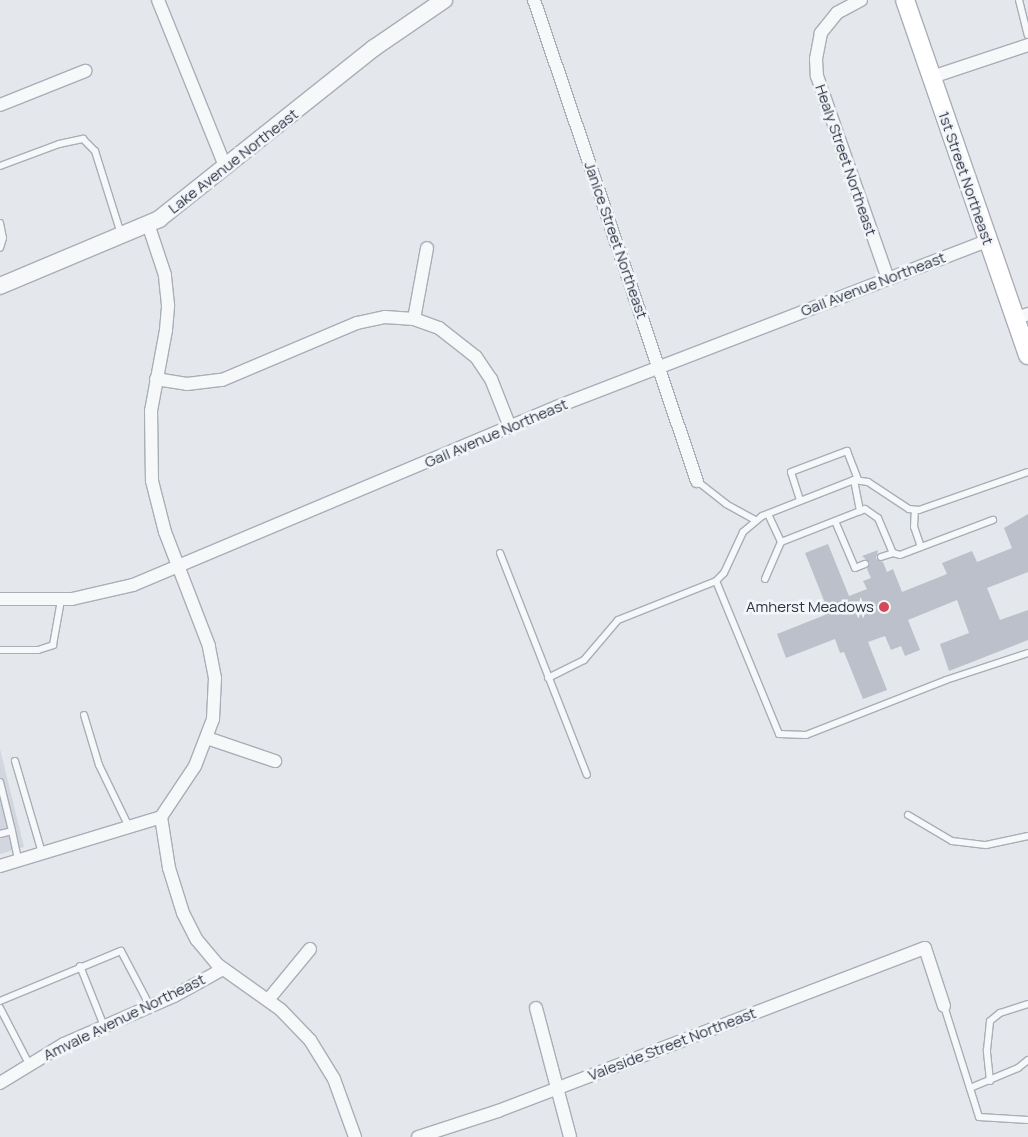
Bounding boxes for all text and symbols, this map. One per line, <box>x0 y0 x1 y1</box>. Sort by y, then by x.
street label: Healy Street Northeast <box>812 82 880 238</box>
street label: Lake Avenue Northeast <box>165 105 301 217</box>
street label: 1st Street Northeast <box>935 109 997 247</box>
street label: Janice Street Northeast <box>581 159 651 321</box>
street label: Gail Avenue Northeast <box>798 248 948 320</box>
street label: Gail Avenue Northeast <box>422 395 570 471</box>
place label: Amherst Meadows <box>746 598 874 616</box>
marker: Amherst Meadows <box>878 601 890 613</box>
street label: Amvale Avenue Northeast <box>40 970 208 1064</box>
street label: Valeside Street Northeast <box>586 1004 758 1084</box>

